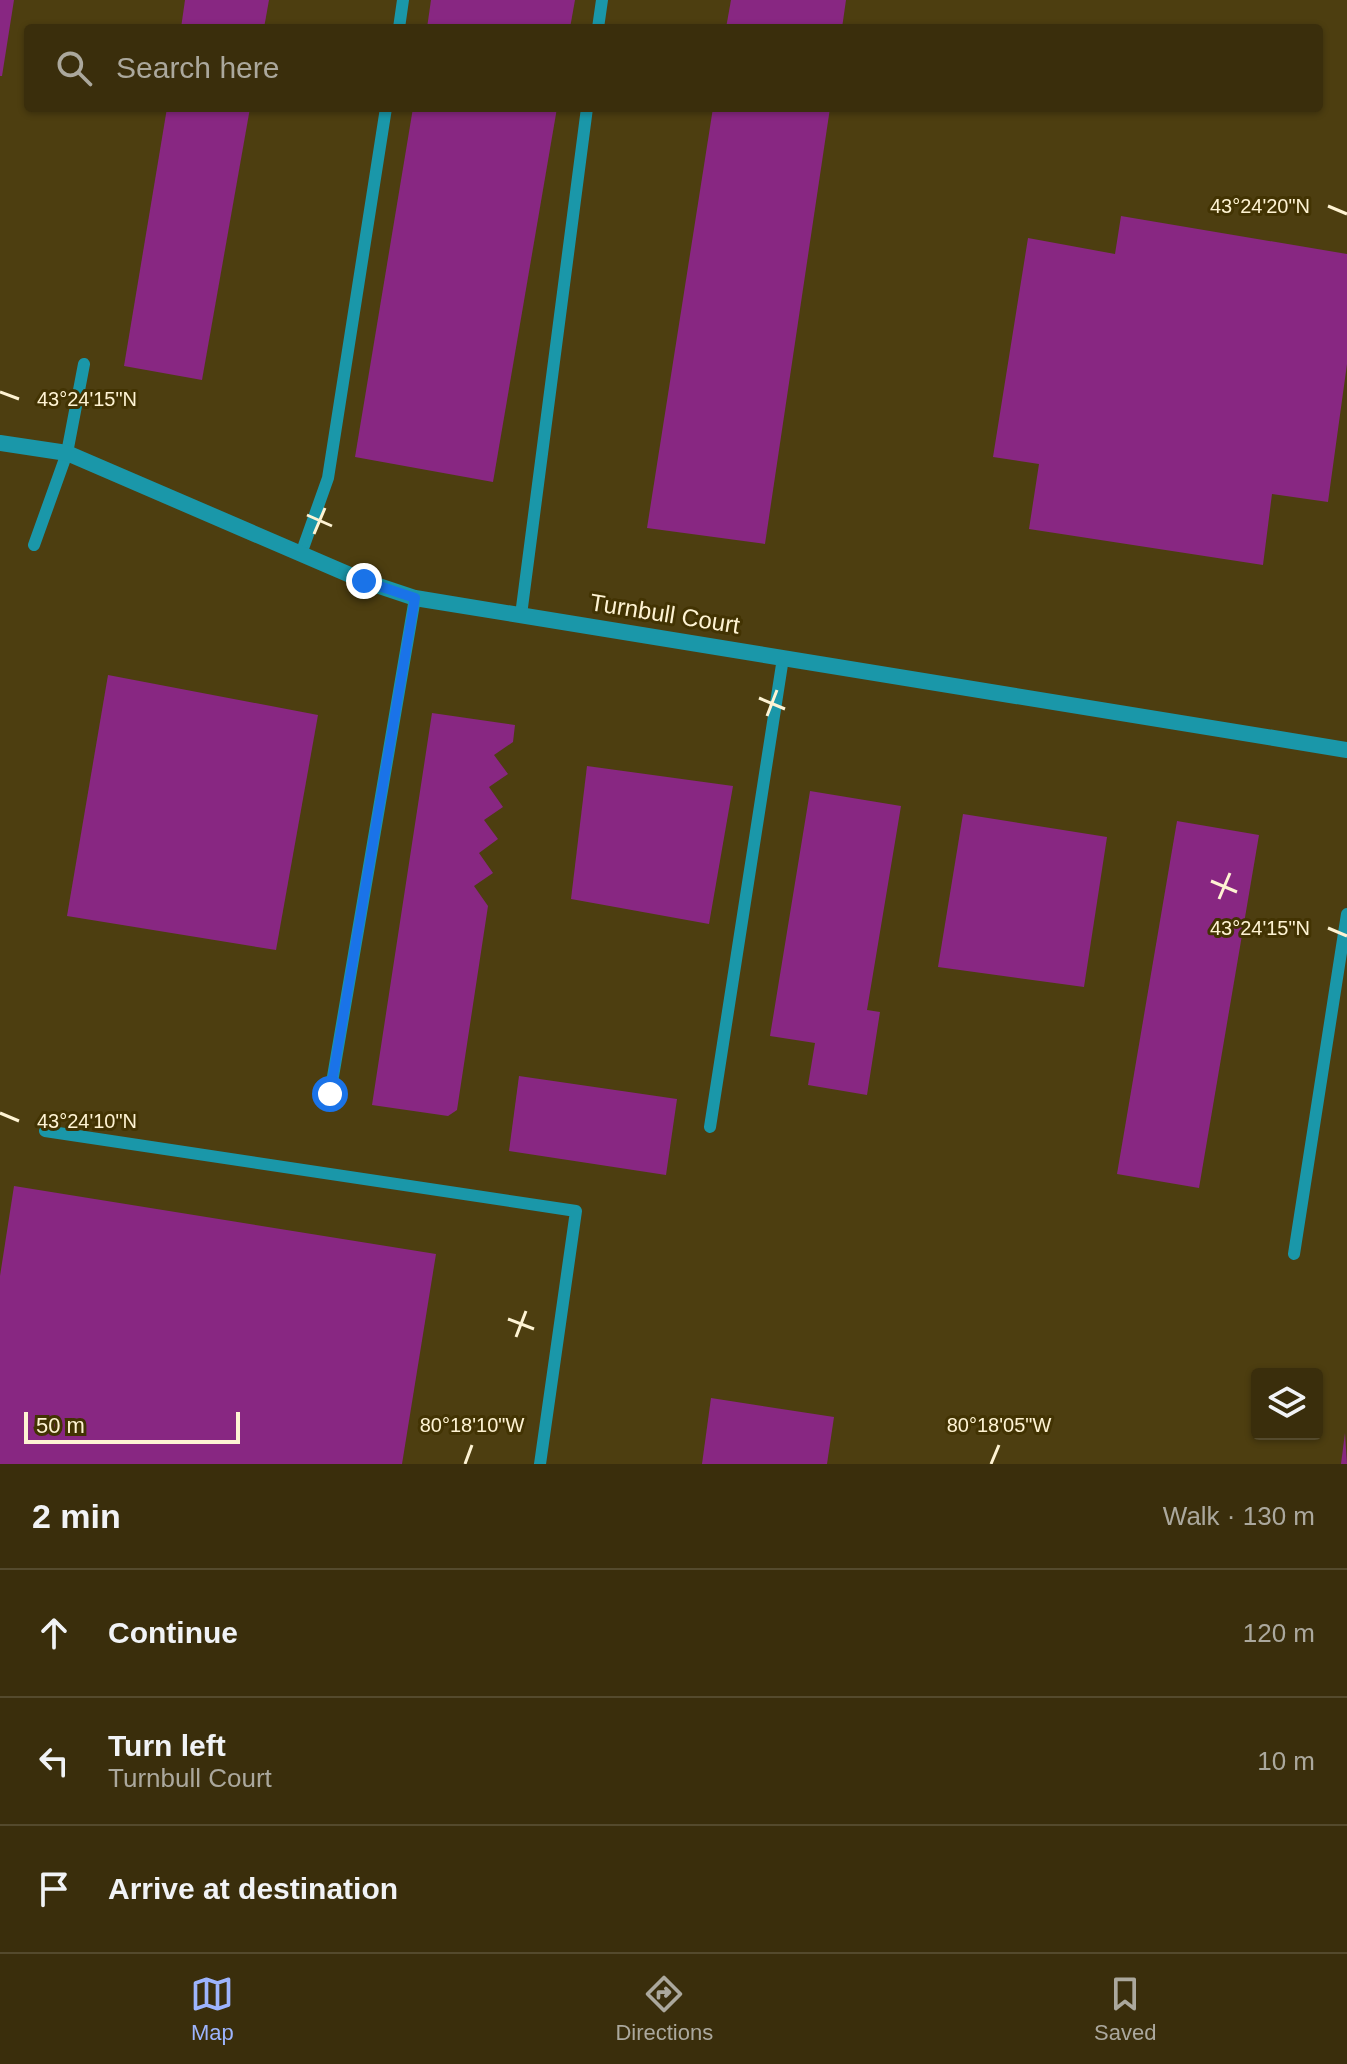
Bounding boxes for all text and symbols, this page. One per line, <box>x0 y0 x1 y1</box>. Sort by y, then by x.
search box <box>24 24 1323 112</box>
icon: search <box>52 46 96 90</box>
text: Search here <box>116 51 279 84</box>
text: 43°24'20"N <box>1210 195 1310 217</box>
text: 43°24'15"N <box>37 388 137 410</box>
route end <box>346 563 382 599</box>
street label: Turnbull Court <box>588 588 742 639</box>
text: 43°24'15"N <box>1210 917 1310 939</box>
route start <box>312 1076 348 1112</box>
text: 43°24'10"N <box>37 1110 137 1132</box>
map controls <box>1251 1368 1323 1440</box>
button: layers <box>1251 1368 1323 1440</box>
scale bar <box>24 1408 240 1444</box>
text: 50 m <box>36 1413 85 1438</box>
text: 80°18'10"W <box>420 1414 524 1436</box>
text: 80°18'05"W <box>947 1414 1051 1436</box>
text: 2 min <box>32 1497 121 1535</box>
text: Walk · 130 m <box>1163 1501 1315 1531</box>
icon: ahead <box>32 1611 76 1655</box>
text: Continue <box>108 1616 238 1649</box>
text: 120 m <box>1243 1618 1315 1648</box>
text: Turn left <box>108 1729 226 1762</box>
icon: left <box>32 1739 76 1783</box>
text: 10 m <box>1257 1746 1315 1776</box>
text: Turnbull Court <box>108 1763 272 1793</box>
icon: arrive <box>32 1867 76 1911</box>
text: Arrive at destination <box>108 1872 398 1905</box>
tab: Map <box>190 1972 234 2046</box>
tab: Directions <box>615 1972 713 2046</box>
tab: Saved <box>1094 1972 1157 2046</box>

